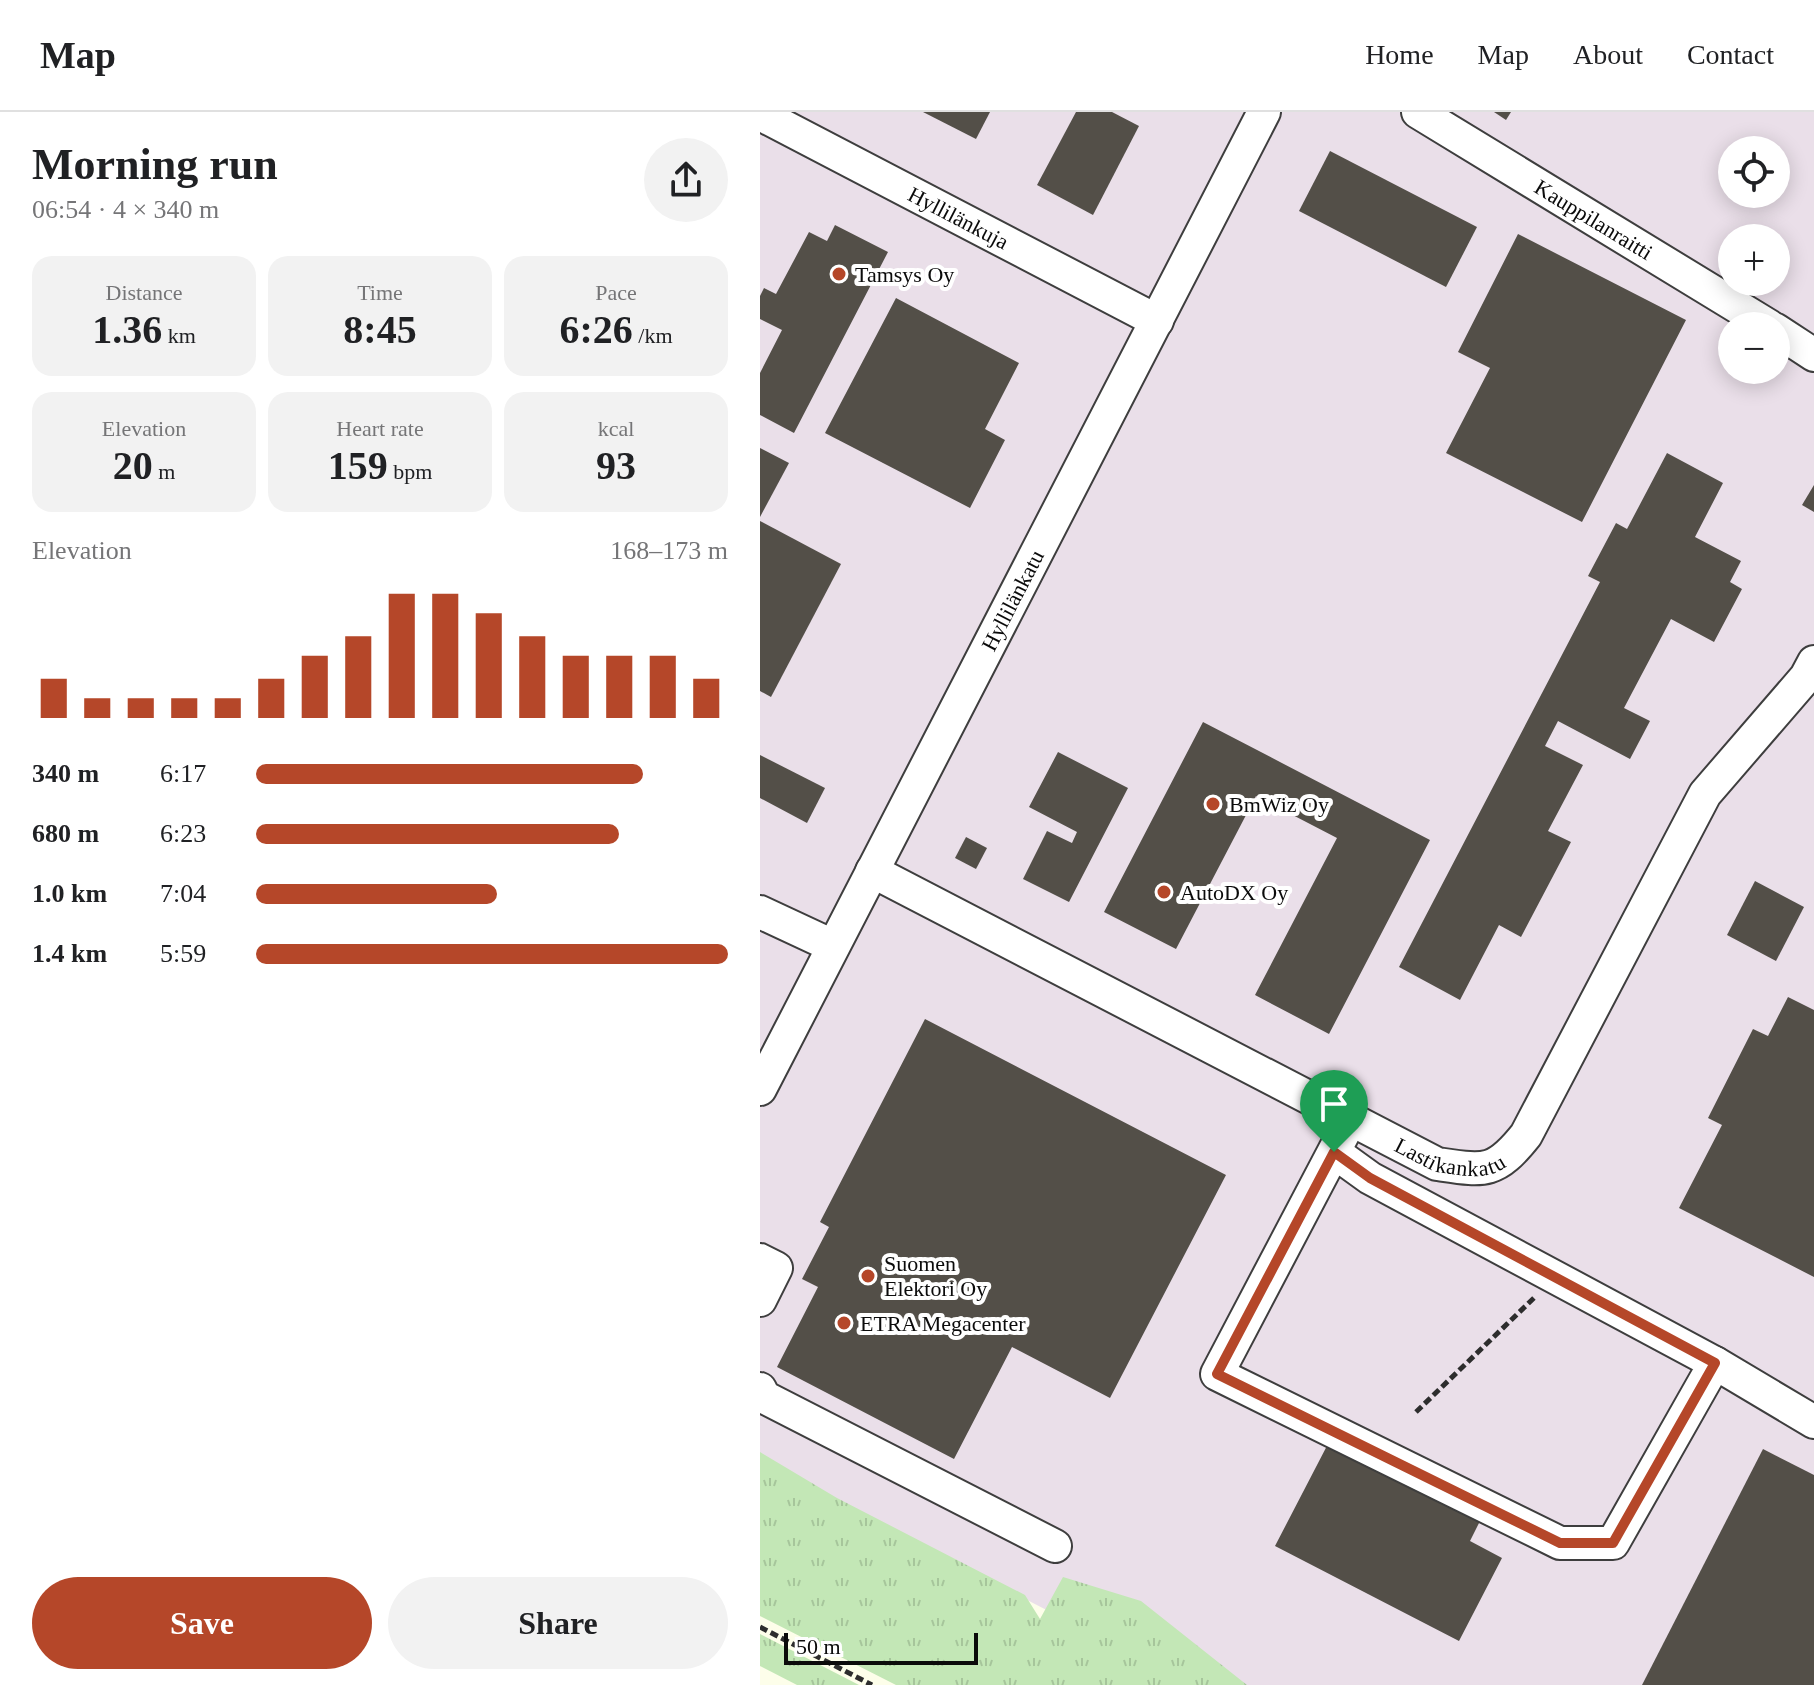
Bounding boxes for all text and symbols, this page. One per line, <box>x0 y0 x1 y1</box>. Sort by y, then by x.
text: Map <box>40 34 116 76</box>
text: Home <box>1365 39 1434 70</box>
text: Map <box>1478 39 1529 70</box>
text: About <box>1573 39 1643 70</box>
text: Contact <box>1687 39 1774 70</box>
map controls <box>1718 136 1790 384</box>
button: locate <box>1718 136 1790 208</box>
button: share <box>644 138 728 222</box>
text: Morning run <box>32 140 278 189</box>
street label: Kauppilanraitti <box>1530 174 1657 265</box>
street label: Hyllilänkuja <box>904 181 1013 254</box>
text: 06:54 · 4 × 340 m <box>32 195 219 224</box>
button: + <box>1718 224 1790 296</box>
place label: Tamsys Oy <box>855 262 954 287</box>
marker: Tamsys Oy <box>830 265 848 283</box>
text: Distance <box>106 280 182 305</box>
text: Time <box>357 280 403 305</box>
text: Pace <box>595 280 637 305</box>
text: 1.36 <box>92 307 162 352</box>
text: 8:45 <box>343 307 417 352</box>
text: 6:26 <box>559 307 633 352</box>
button: − <box>1718 312 1790 384</box>
text: km <box>162 323 196 348</box>
text: /km <box>633 323 673 348</box>
text: Elevation <box>102 416 186 441</box>
text: Heart rate <box>336 416 424 441</box>
text: kcal <box>598 416 634 441</box>
text: 20 <box>113 443 153 488</box>
text: 159 <box>328 443 388 488</box>
text: 93 <box>596 443 636 488</box>
text: m <box>153 459 175 484</box>
text: bpm <box>388 459 432 484</box>
text: Elevation <box>32 536 132 565</box>
text: 168–173 m <box>610 536 728 565</box>
street label: Hyllilänkatu <box>976 546 1048 655</box>
text: 340 m <box>32 759 99 788</box>
text: 6:17 <box>160 759 206 788</box>
place label: BmWiz Oy <box>1229 792 1329 817</box>
marker: BmWiz Oy <box>1204 795 1222 813</box>
text: 680 m <box>32 819 99 848</box>
text: 6:23 <box>160 819 206 848</box>
text: 1.0 km <box>32 879 107 908</box>
text: 7:04 <box>160 879 206 908</box>
place label: AutoDX Oy <box>1180 880 1288 905</box>
marker: AutoDX Oy <box>1155 883 1173 901</box>
text: 1.4 km <box>32 939 107 968</box>
text: 5:59 <box>160 939 206 968</box>
pin <box>1300 1070 1368 1152</box>
icon: arrive <box>1312 1082 1356 1126</box>
street label: Lastikankatu <box>1391 1132 1510 1181</box>
place label: Suomen Elektori Oy <box>884 1251 987 1301</box>
marker: Suomen Elektori Oy <box>859 1267 877 1285</box>
place label: ETRA Megacenter <box>860 1311 1026 1336</box>
marker: ETRA Megacenter <box>835 1314 853 1332</box>
button: Save <box>32 1577 372 1669</box>
button: Share <box>388 1577 728 1669</box>
scale bar <box>784 1629 978 1665</box>
text: 50 m <box>796 1634 841 1659</box>

